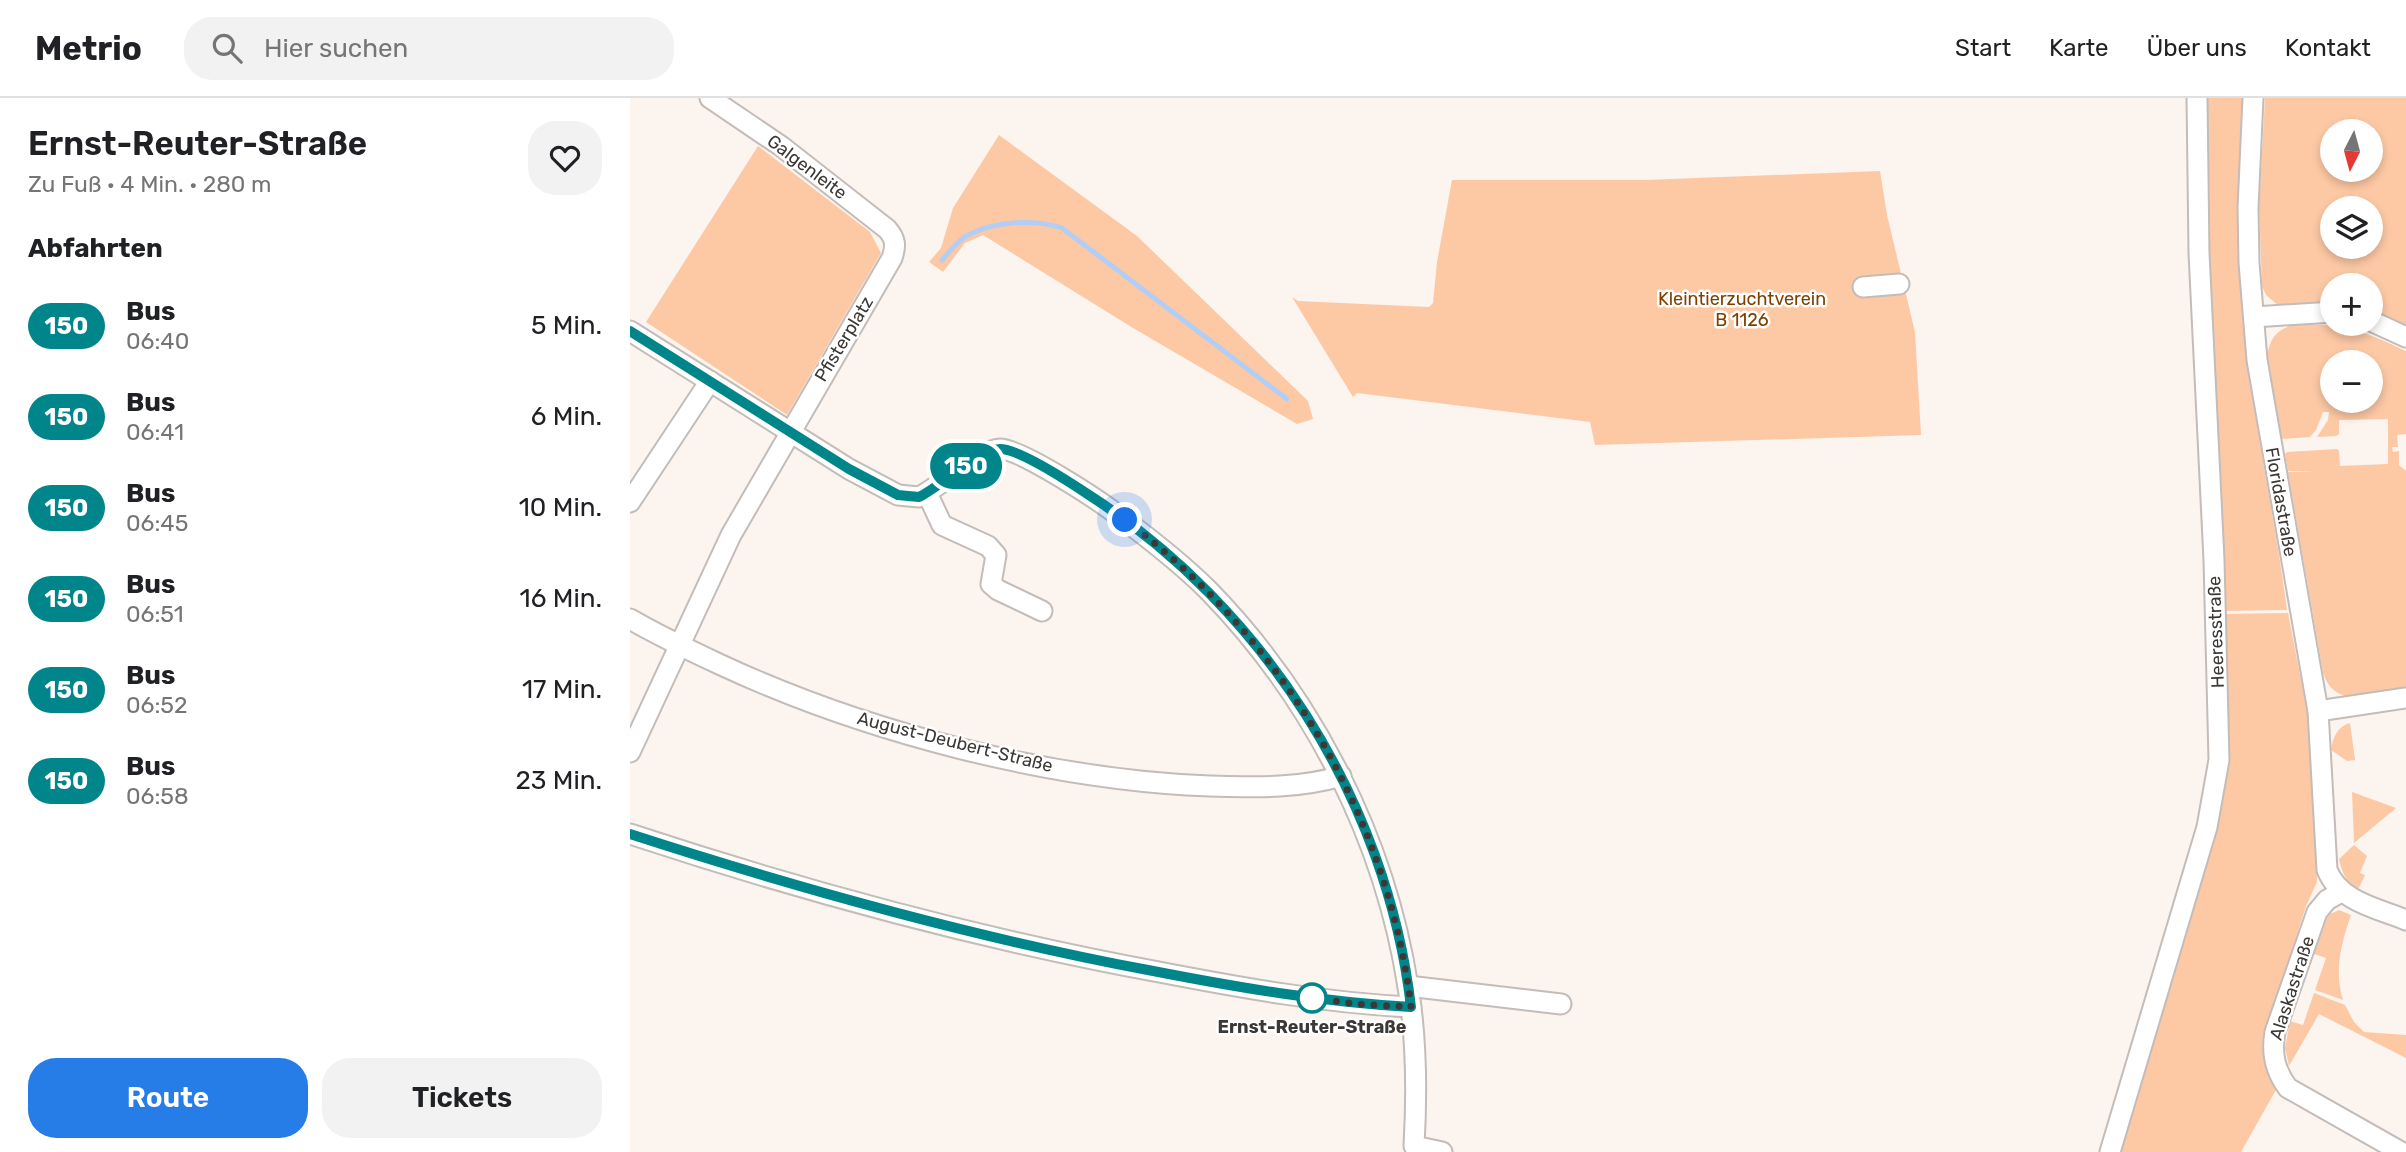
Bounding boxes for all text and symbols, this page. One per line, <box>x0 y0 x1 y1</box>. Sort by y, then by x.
search box <box>184 17 674 80</box>
text: Metrio <box>35 29 142 68</box>
icon: search <box>208 29 246 67</box>
text: Hier suchen <box>264 33 408 64</box>
text: Start <box>1955 34 2011 62</box>
text: Karte <box>2049 34 2109 62</box>
text: Über uns <box>2147 34 2247 62</box>
text: Kontakt <box>2285 34 2371 62</box>
north arrow <box>2320 119 2384 182</box>
map controls <box>2320 119 2383 413</box>
button: heart <box>528 121 602 195</box>
text: Ernst-Reuter-Straße <box>28 124 367 163</box>
street label: Galgenleite <box>763 130 851 204</box>
text: Zu Fuß · 4 Min. · 280 m <box>28 170 272 198</box>
button: layers <box>2320 196 2383 259</box>
text: Abfahrten <box>28 233 163 264</box>
button: + <box>2320 273 2383 336</box>
park label: Kleintierzuchtverein B 1126 <box>1658 288 1826 331</box>
street label: Pfisterplatz <box>810 292 878 386</box>
text: Bus <box>126 296 175 327</box>
text: 5 Min. <box>531 310 602 341</box>
text: 150 <box>45 312 88 340</box>
text: 06:40 <box>126 327 189 355</box>
button: − <box>2320 350 2383 413</box>
text: Bus <box>126 387 175 418</box>
text: 6 Min. <box>531 401 602 432</box>
text: 150 <box>45 403 88 431</box>
text: 06:41 <box>126 418 184 446</box>
line badge: 150 <box>926 443 1006 489</box>
street label: Floridastraße <box>2261 446 2301 558</box>
text: 150 <box>944 452 988 480</box>
text: Bus <box>126 478 175 509</box>
text: 10 Min. <box>519 492 602 523</box>
text: 150 <box>45 494 88 522</box>
your location <box>1107 502 1142 537</box>
text: 06:45 <box>126 509 188 537</box>
text: Bus <box>126 569 175 600</box>
street label: Heeresstraße <box>2203 575 2229 689</box>
text: 16 Min. <box>520 583 602 614</box>
text: 150 <box>45 585 88 613</box>
text: 06:51 <box>126 600 184 628</box>
text: Bus <box>126 660 175 691</box>
text: 17 Min. <box>522 674 602 705</box>
text: 150 <box>45 676 88 704</box>
text: 06:52 <box>126 691 188 719</box>
street label: August-Deubert-Straße <box>855 707 1055 777</box>
text: Bus <box>126 751 175 782</box>
text: 23 Min. <box>515 765 602 796</box>
text: 150 <box>45 767 88 795</box>
text: 06:58 <box>126 782 189 810</box>
street label: Alaskastraße <box>2265 933 2319 1043</box>
marker: Ernst-Reuter-Straße <box>1297 983 1327 1013</box>
place label: Ernst-Reuter-Straße <box>1217 1016 1407 1038</box>
button: Route <box>28 1058 308 1138</box>
button: Tickets <box>322 1058 602 1138</box>

